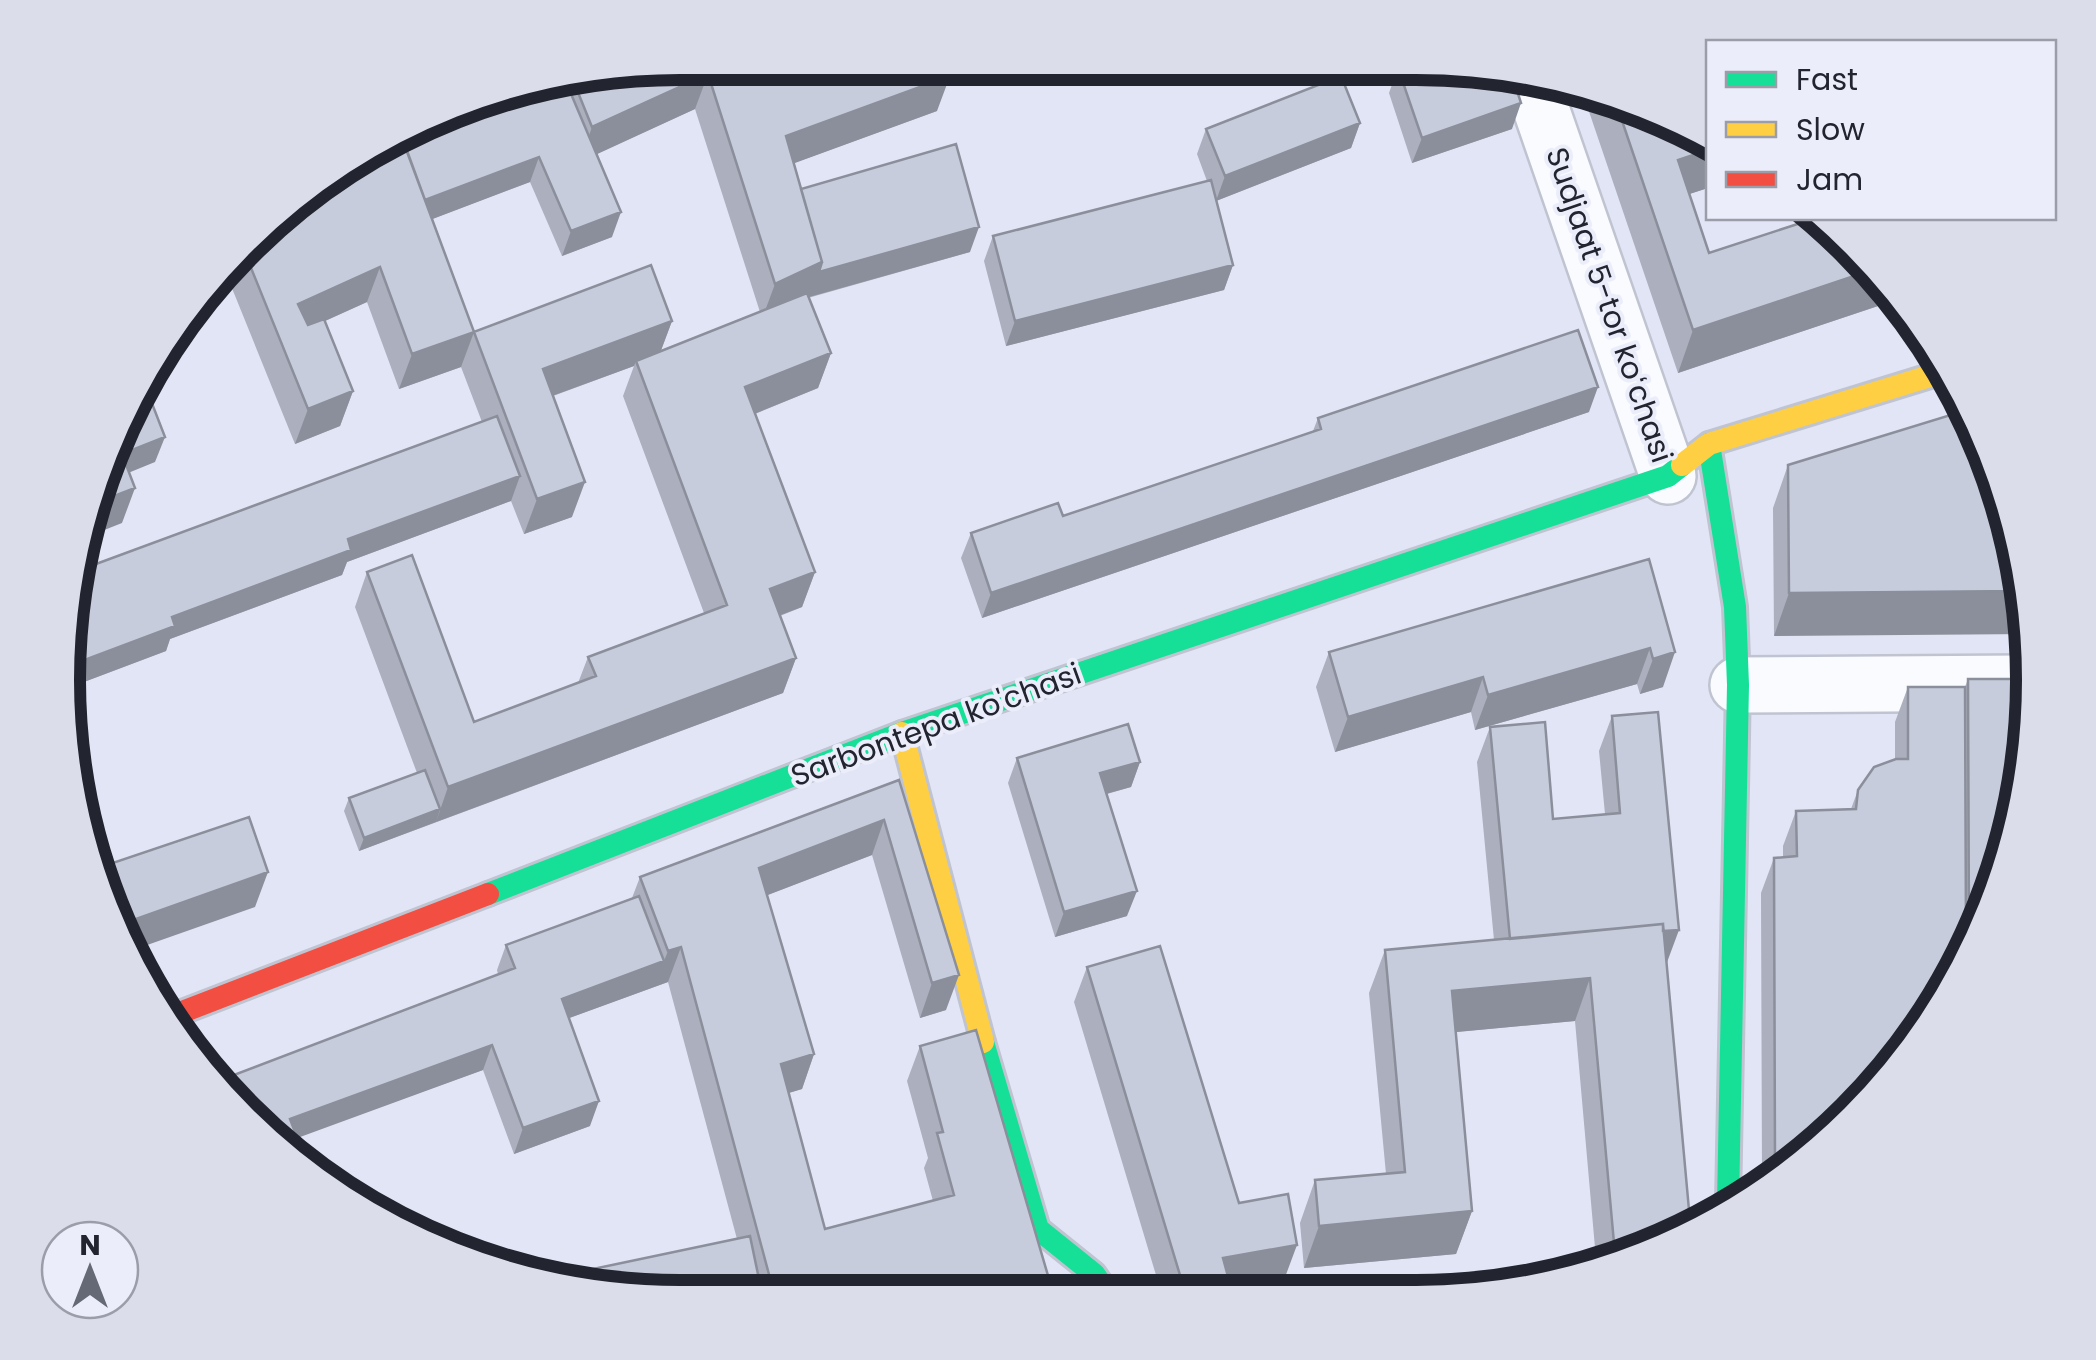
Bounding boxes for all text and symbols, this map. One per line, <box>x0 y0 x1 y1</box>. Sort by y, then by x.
legend <box>1706 40 2056 220</box>
text: Fast <box>1796 58 1858 101</box>
text: Slow <box>1796 108 1865 151</box>
street label: Sudjaat 5-tor koʻchasi <box>1535 141 1684 468</box>
text: Jam <box>1796 158 1863 201</box>
street label: Sarbontepa ko'chasi <box>785 652 1087 797</box>
north arrow <box>40 1220 140 1320</box>
text: N <box>79 1226 101 1265</box>

